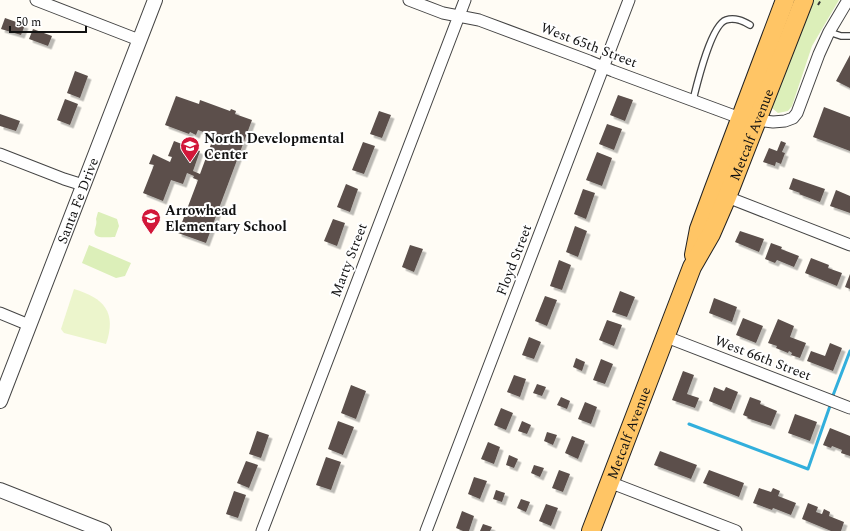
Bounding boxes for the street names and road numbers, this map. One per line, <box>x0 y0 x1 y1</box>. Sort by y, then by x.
street label: West 65th Street <box>538 17 640 73</box>
street label: Metcalf Avenue <box>724 85 779 184</box>
street label: Santa Fe Drive <box>51 154 104 247</box>
street label: Marty Street <box>325 220 373 300</box>
street label: Floyd Street <box>491 221 537 299</box>
street label: West 66th Street <box>712 330 814 386</box>
street label: Metcalf Avenue <box>601 384 656 482</box>

